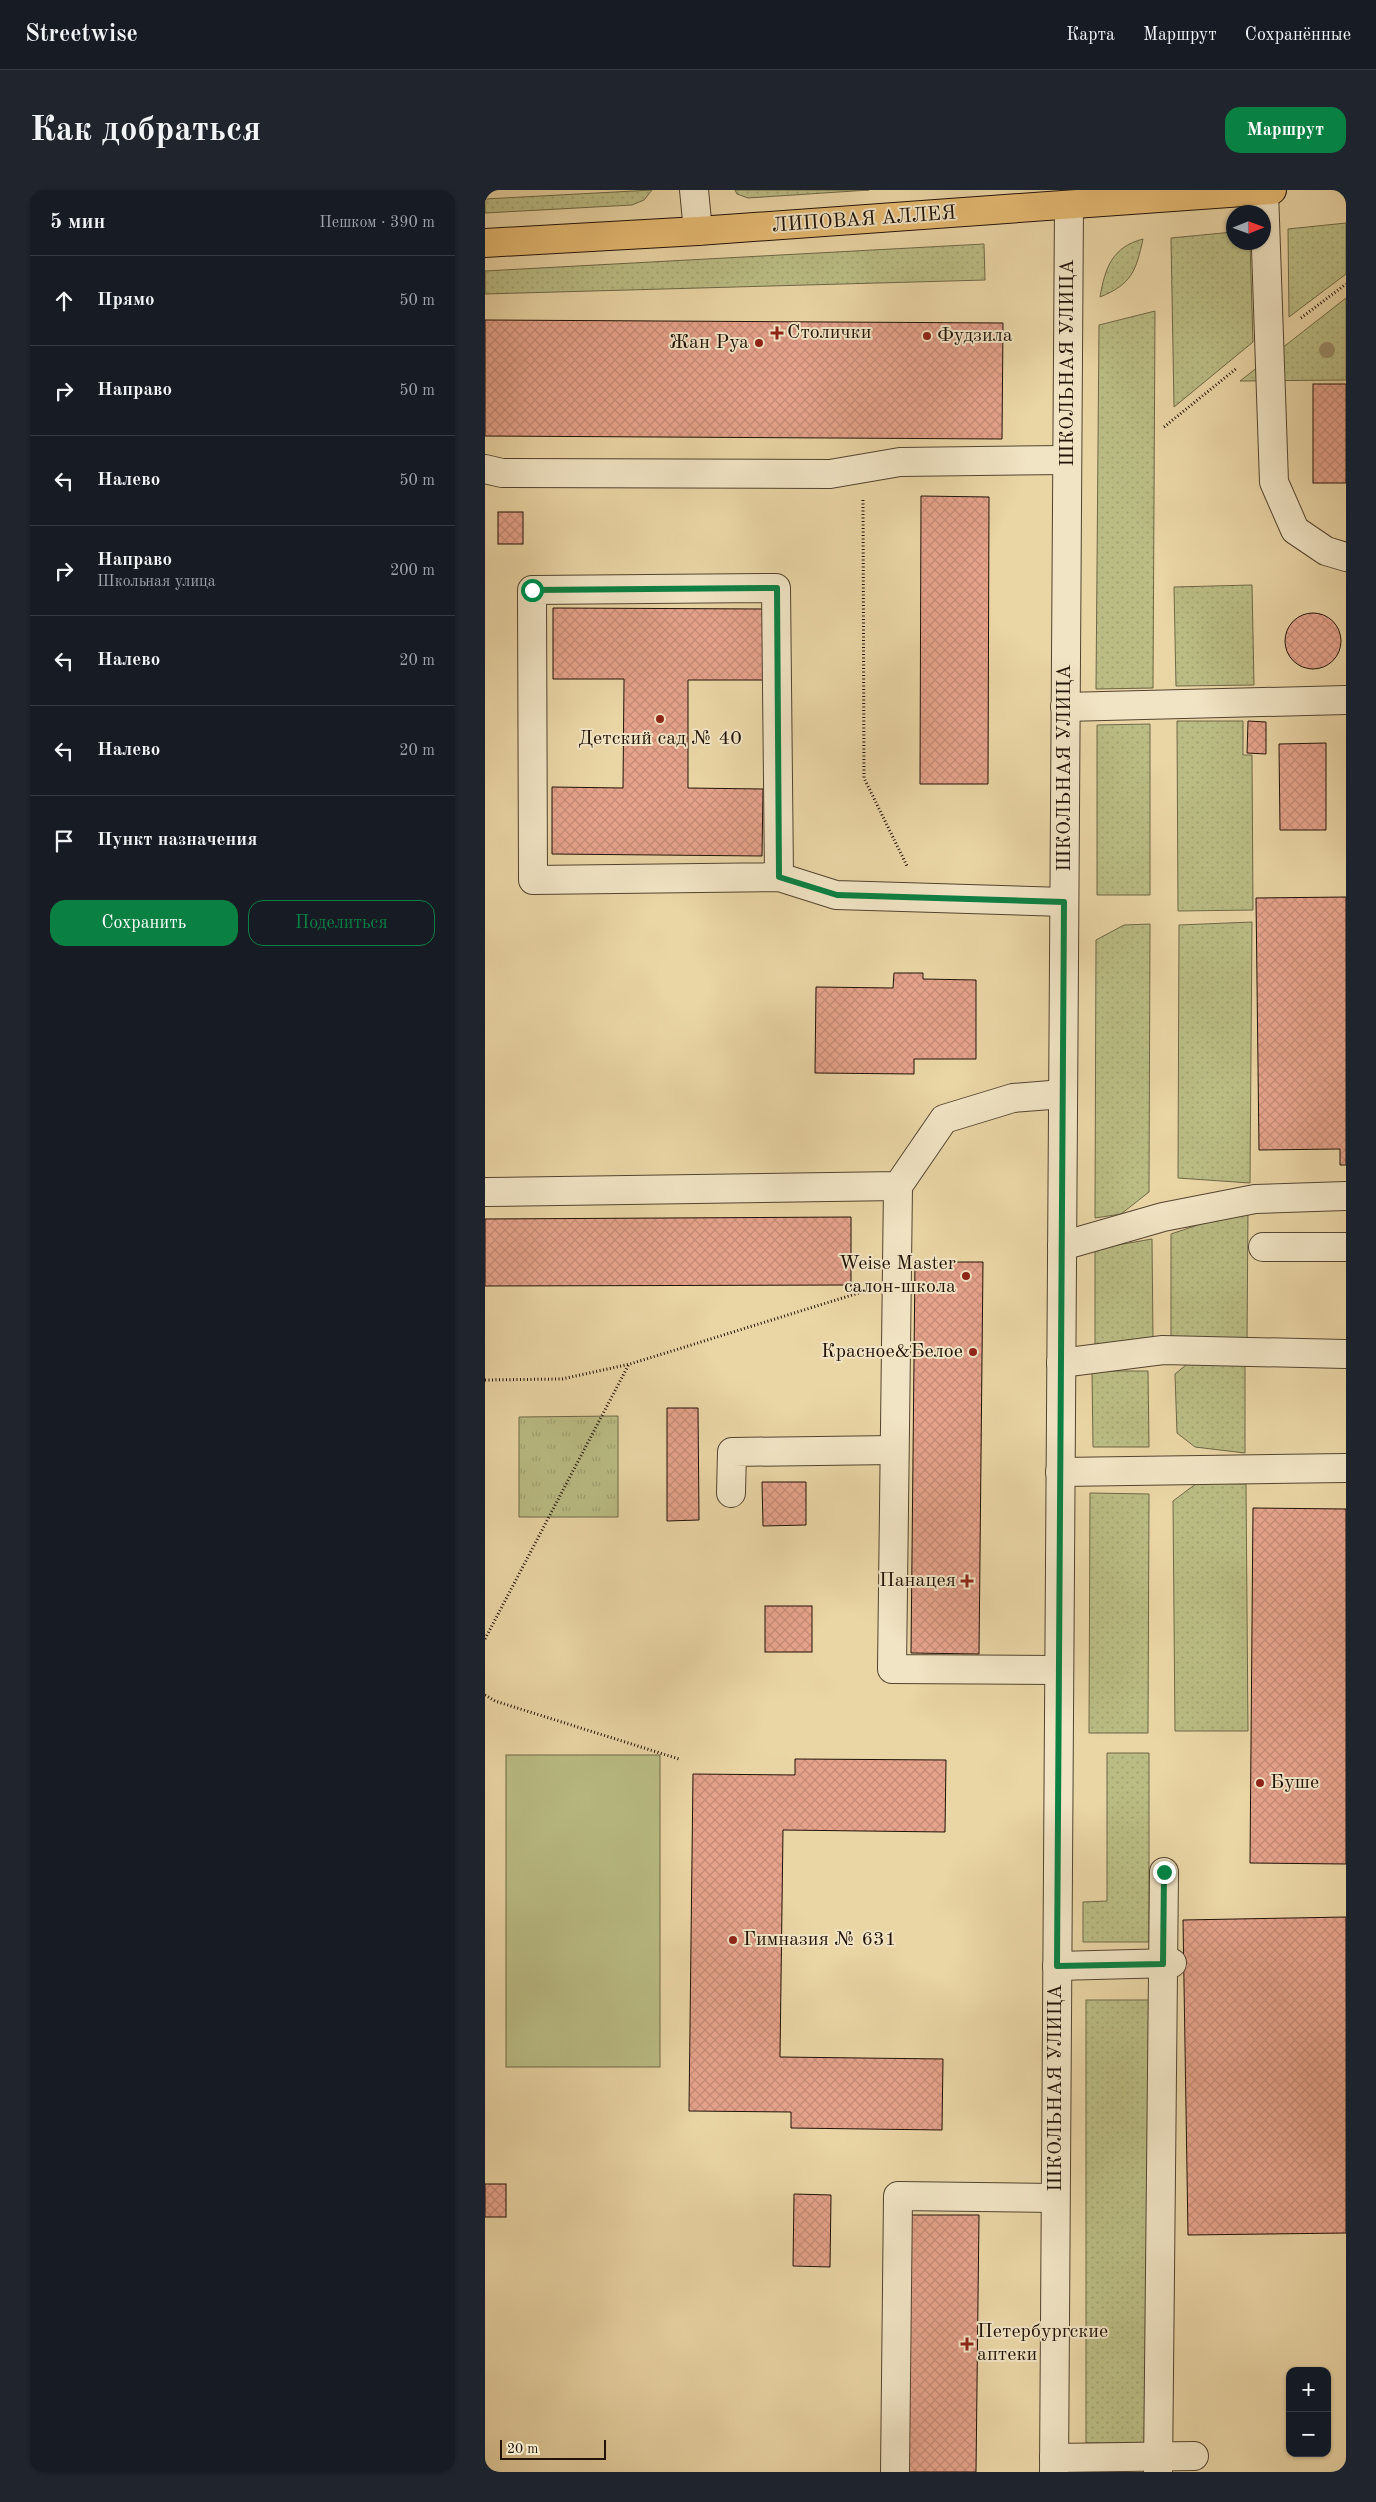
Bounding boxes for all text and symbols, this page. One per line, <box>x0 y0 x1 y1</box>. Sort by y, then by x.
text: Streetwise <box>25 23 138 47</box>
text: Карта <box>1066 26 1115 44</box>
text: Маршрут <box>1143 26 1217 44</box>
text: Сохранённые <box>1245 26 1351 44</box>
button: Маршрут <box>1225 107 1346 153</box>
text: Как добраться <box>30 113 261 148</box>
street label: ЛИПОВАЯ АЛЛЕЯ <box>771 204 957 236</box>
north arrow <box>1226 205 1271 250</box>
text: 5 мин <box>50 212 105 233</box>
text: Пешком · 390 m <box>319 215 435 231</box>
street label: ШКОЛЬНАЯ УЛИЦА <box>1058 259 1078 467</box>
icon: ahead <box>50 287 78 315</box>
text: Прямо <box>97 291 155 310</box>
text: 50 m <box>399 293 435 309</box>
place label: Столички <box>787 323 871 343</box>
place label: Фудзила <box>937 326 1013 346</box>
marker: Столички <box>771 327 783 339</box>
marker: Фудзила <box>921 330 933 342</box>
place label: Жан Руа <box>669 333 749 353</box>
marker: Жан Руа <box>753 337 765 349</box>
icon: right <box>50 377 78 405</box>
text: Направо <box>97 381 172 400</box>
text: 50 m <box>399 383 435 399</box>
icon: left <box>50 467 78 495</box>
text: Налево <box>97 471 160 490</box>
text: 50 m <box>399 473 435 489</box>
text: Направо <box>97 551 172 570</box>
icon: right <box>50 557 78 585</box>
text: 200 m <box>390 563 435 579</box>
text: Школьная улица <box>97 574 216 590</box>
route start <box>521 579 544 602</box>
icon: left <box>50 647 78 675</box>
text: Налево <box>97 651 160 670</box>
text: 20 m <box>399 653 435 669</box>
street label: ШКОЛЬНАЯ УЛИЦА <box>1055 664 1075 872</box>
marker: Детский сад № 40 <box>654 713 666 725</box>
place label: Детский сад № 40 <box>578 729 742 749</box>
icon: left <box>50 737 78 765</box>
text: Налево <box>97 741 160 760</box>
text: 20 m <box>399 743 435 759</box>
icon: arrive <box>50 827 78 855</box>
text: Пункт назначения <box>97 831 257 850</box>
button: Сохранить <box>50 900 238 946</box>
button: Поделиться <box>248 900 435 946</box>
place label: Weise Master салон-школа <box>839 1254 956 1297</box>
marker: Weise Master салон-школа <box>960 1270 972 1282</box>
place label: Красное&Белое <box>821 1342 963 1362</box>
marker: Красное&Белое <box>967 1346 979 1358</box>
place label: Панацея <box>879 1571 956 1591</box>
marker: Панацея <box>960 1574 974 1588</box>
place label: Буше <box>1270 1773 1319 1793</box>
marker: Буше <box>1254 1777 1266 1789</box>
route end <box>1153 1861 1176 1884</box>
place label: Гимназия № 631 <box>743 1930 896 1950</box>
marker: Гимназия № 631 <box>727 1934 739 1946</box>
street label: ШКОЛЬНАЯ УЛИЦА <box>1046 1984 1066 2192</box>
place label: Петербургские аптеки <box>977 2322 1108 2365</box>
marker: Петербургские аптеки <box>961 2338 973 2350</box>
map controls <box>1286 2367 1331 2457</box>
button: + <box>1286 2367 1331 2412</box>
button: − <box>1286 2412 1331 2457</box>
scale bar <box>500 2437 606 2460</box>
text: 20 m <box>507 2442 538 2456</box>

